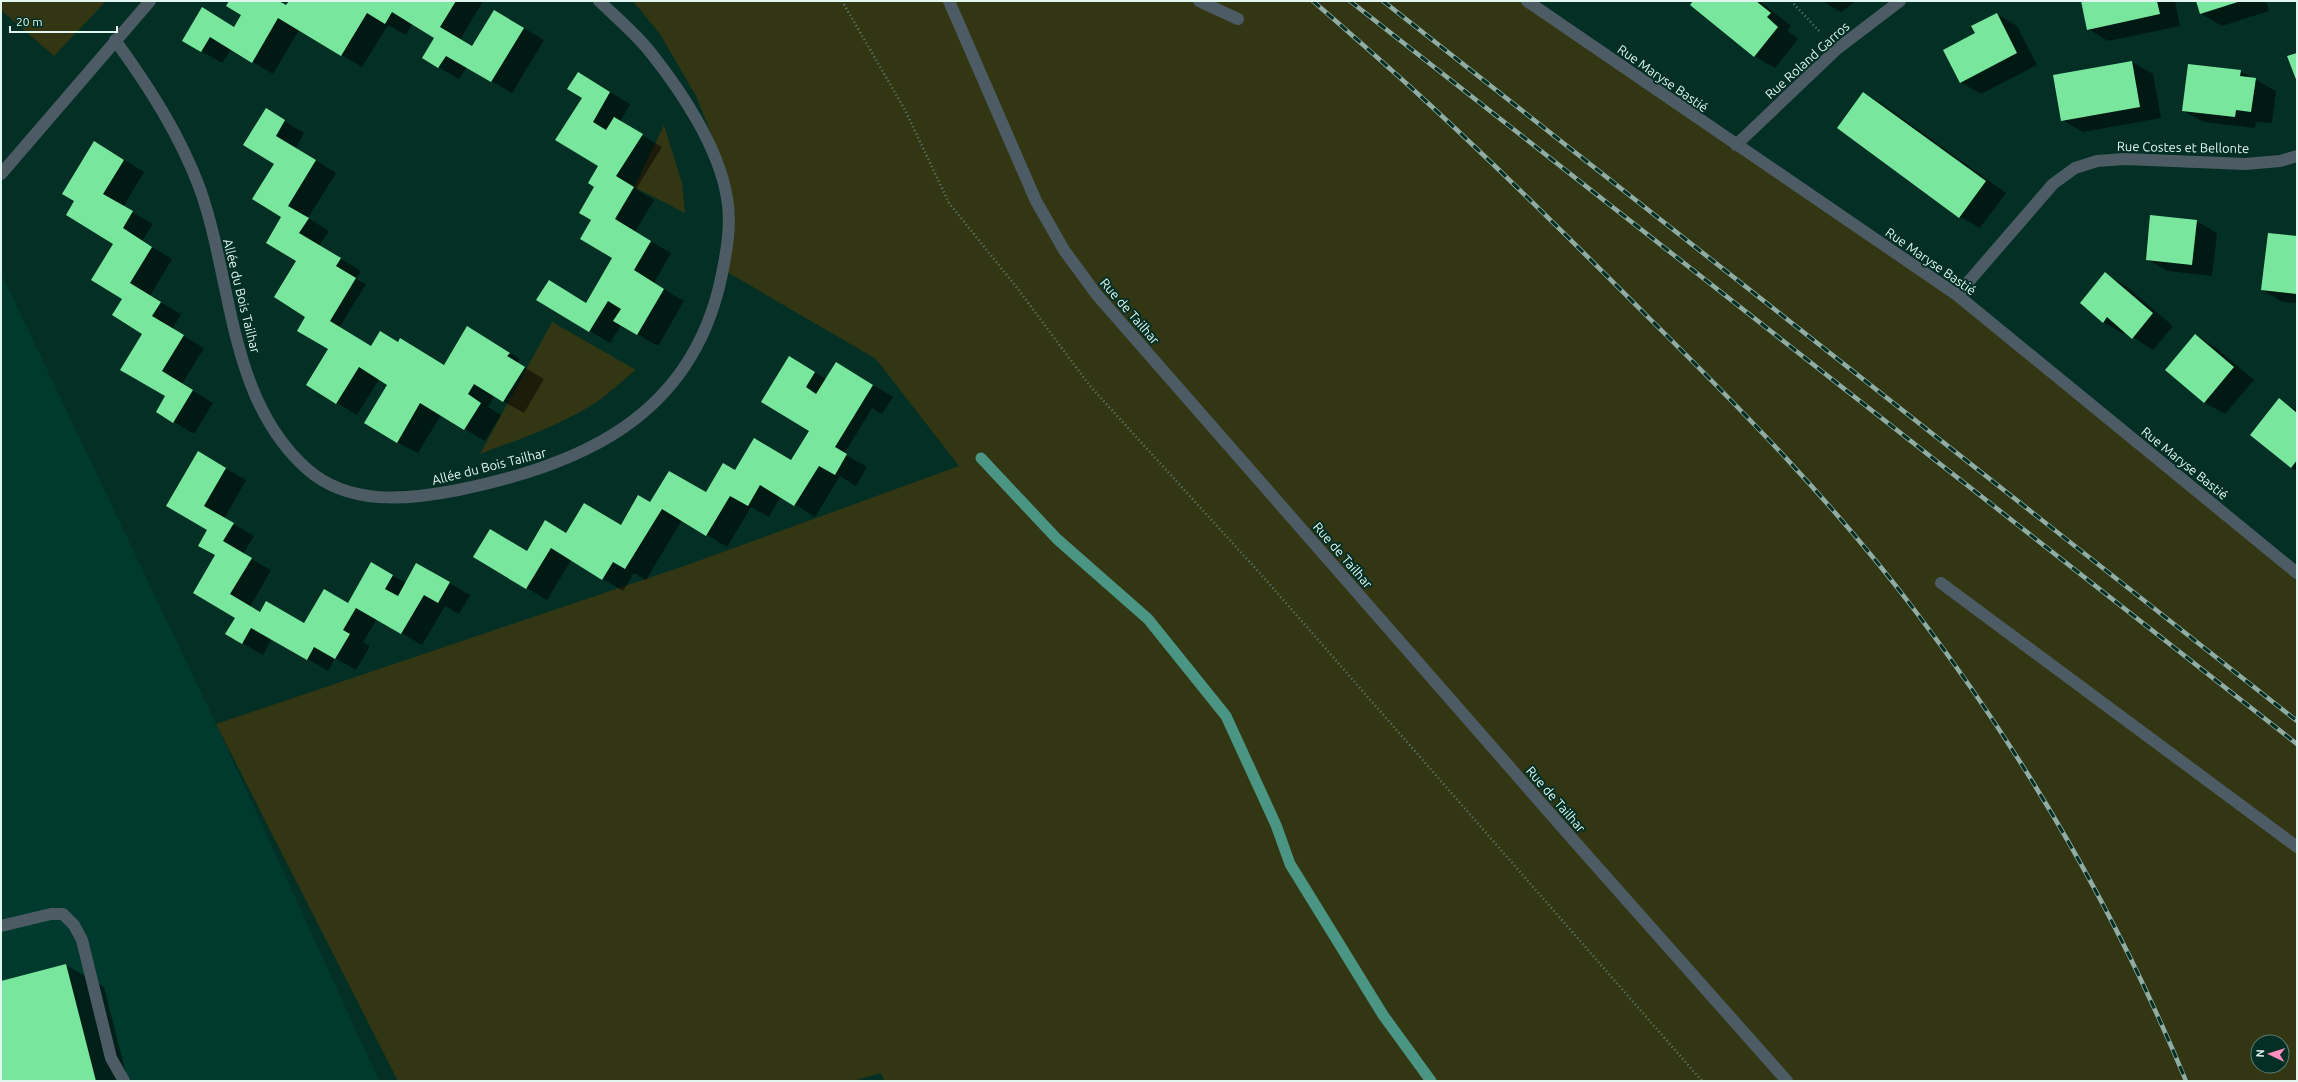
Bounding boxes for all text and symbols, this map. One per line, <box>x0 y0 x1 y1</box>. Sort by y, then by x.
scale bar <box>10 8 117 34</box>
text: 20 m <box>16 15 43 28</box>
street label: Rue Roland Garros <box>1762 18 1852 101</box>
street label: Rue Maryse Bastié <box>1615 42 1711 114</box>
street label: Rue Costes et Bellonte <box>2117 139 2249 155</box>
street label: Rue Maryse Bastié <box>1883 225 1979 297</box>
street label: Allée du Bois Tailhar <box>221 237 263 355</box>
street label: Rue de Tailhar <box>1098 275 1162 347</box>
street label: Rue Maryse Bastié <box>2139 424 2231 502</box>
street label: Allée du Bois Tailhar <box>430 445 548 487</box>
street label: Rue de Tailhar <box>1311 519 1375 591</box>
street label: Rue de Tailhar <box>1524 763 1588 835</box>
north arrow <box>2250 1034 2290 1074</box>
text: N <box>2254 1049 2266 1058</box>

